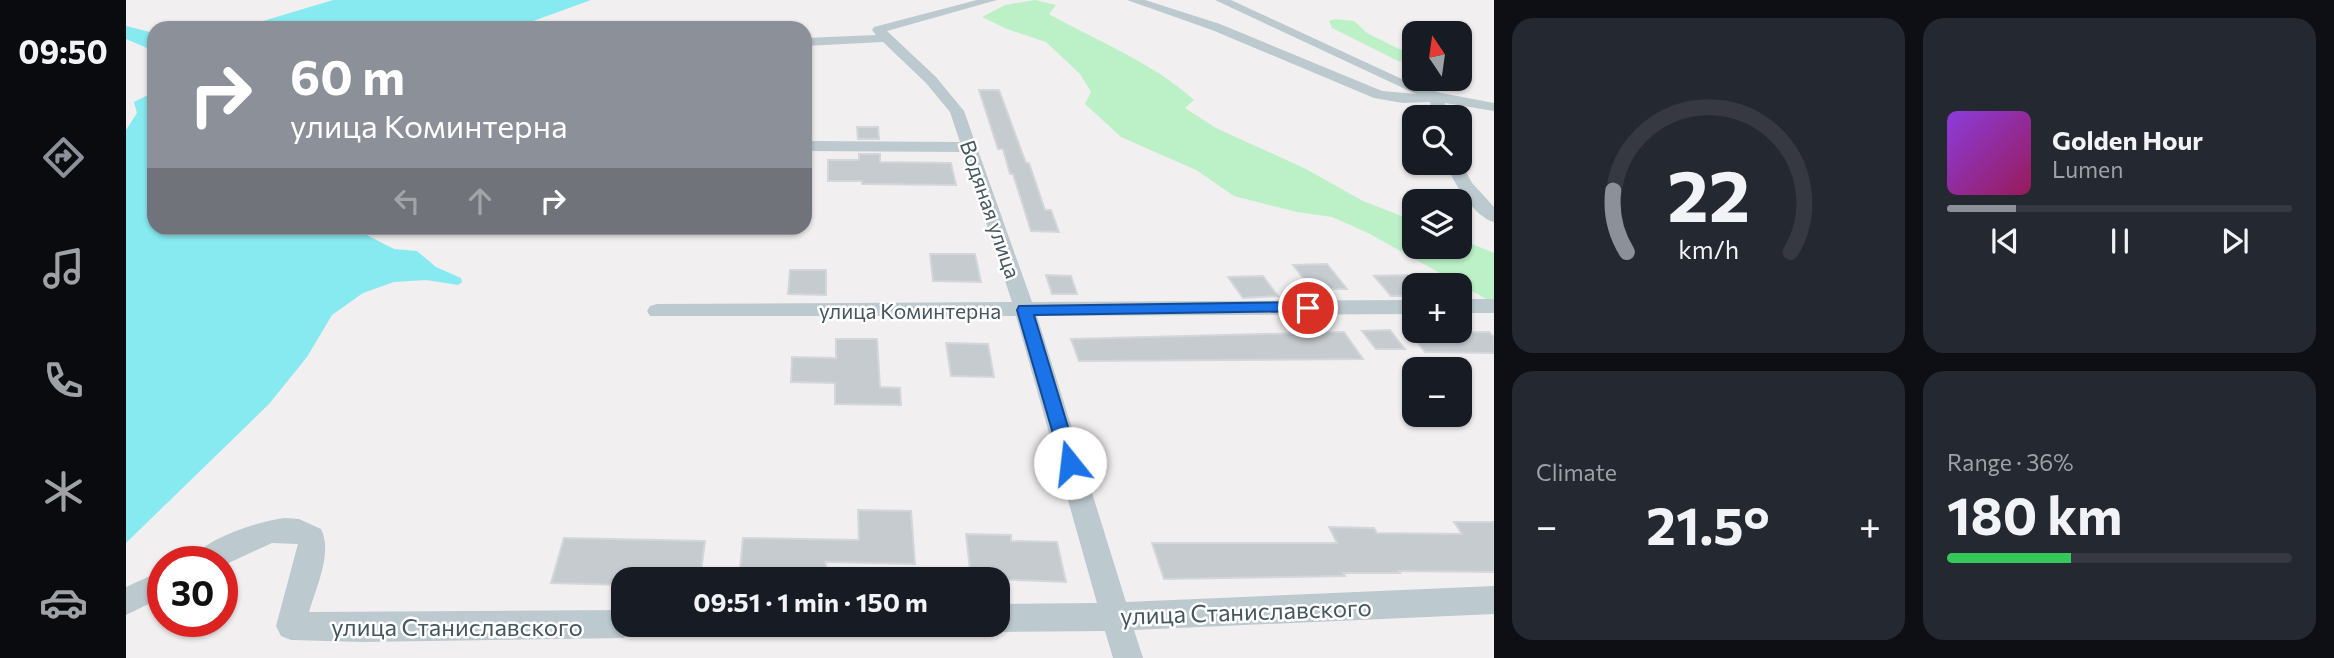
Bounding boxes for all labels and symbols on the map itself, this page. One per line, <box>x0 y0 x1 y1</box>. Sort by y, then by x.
north arrow <box>1402 21 1472 91</box>
street label: Водяная улица <box>956 137 1026 281</box>
pin <box>1278 278 1338 338</box>
street label: улица Коминтерна <box>819 298 1001 323</box>
position arrow <box>1033 426 1107 500</box>
speed limit sign: 30 <box>147 546 238 637</box>
street label: улица Станиславского <box>1120 592 1372 630</box>
street label: улица Станиславского <box>331 612 583 641</box>

